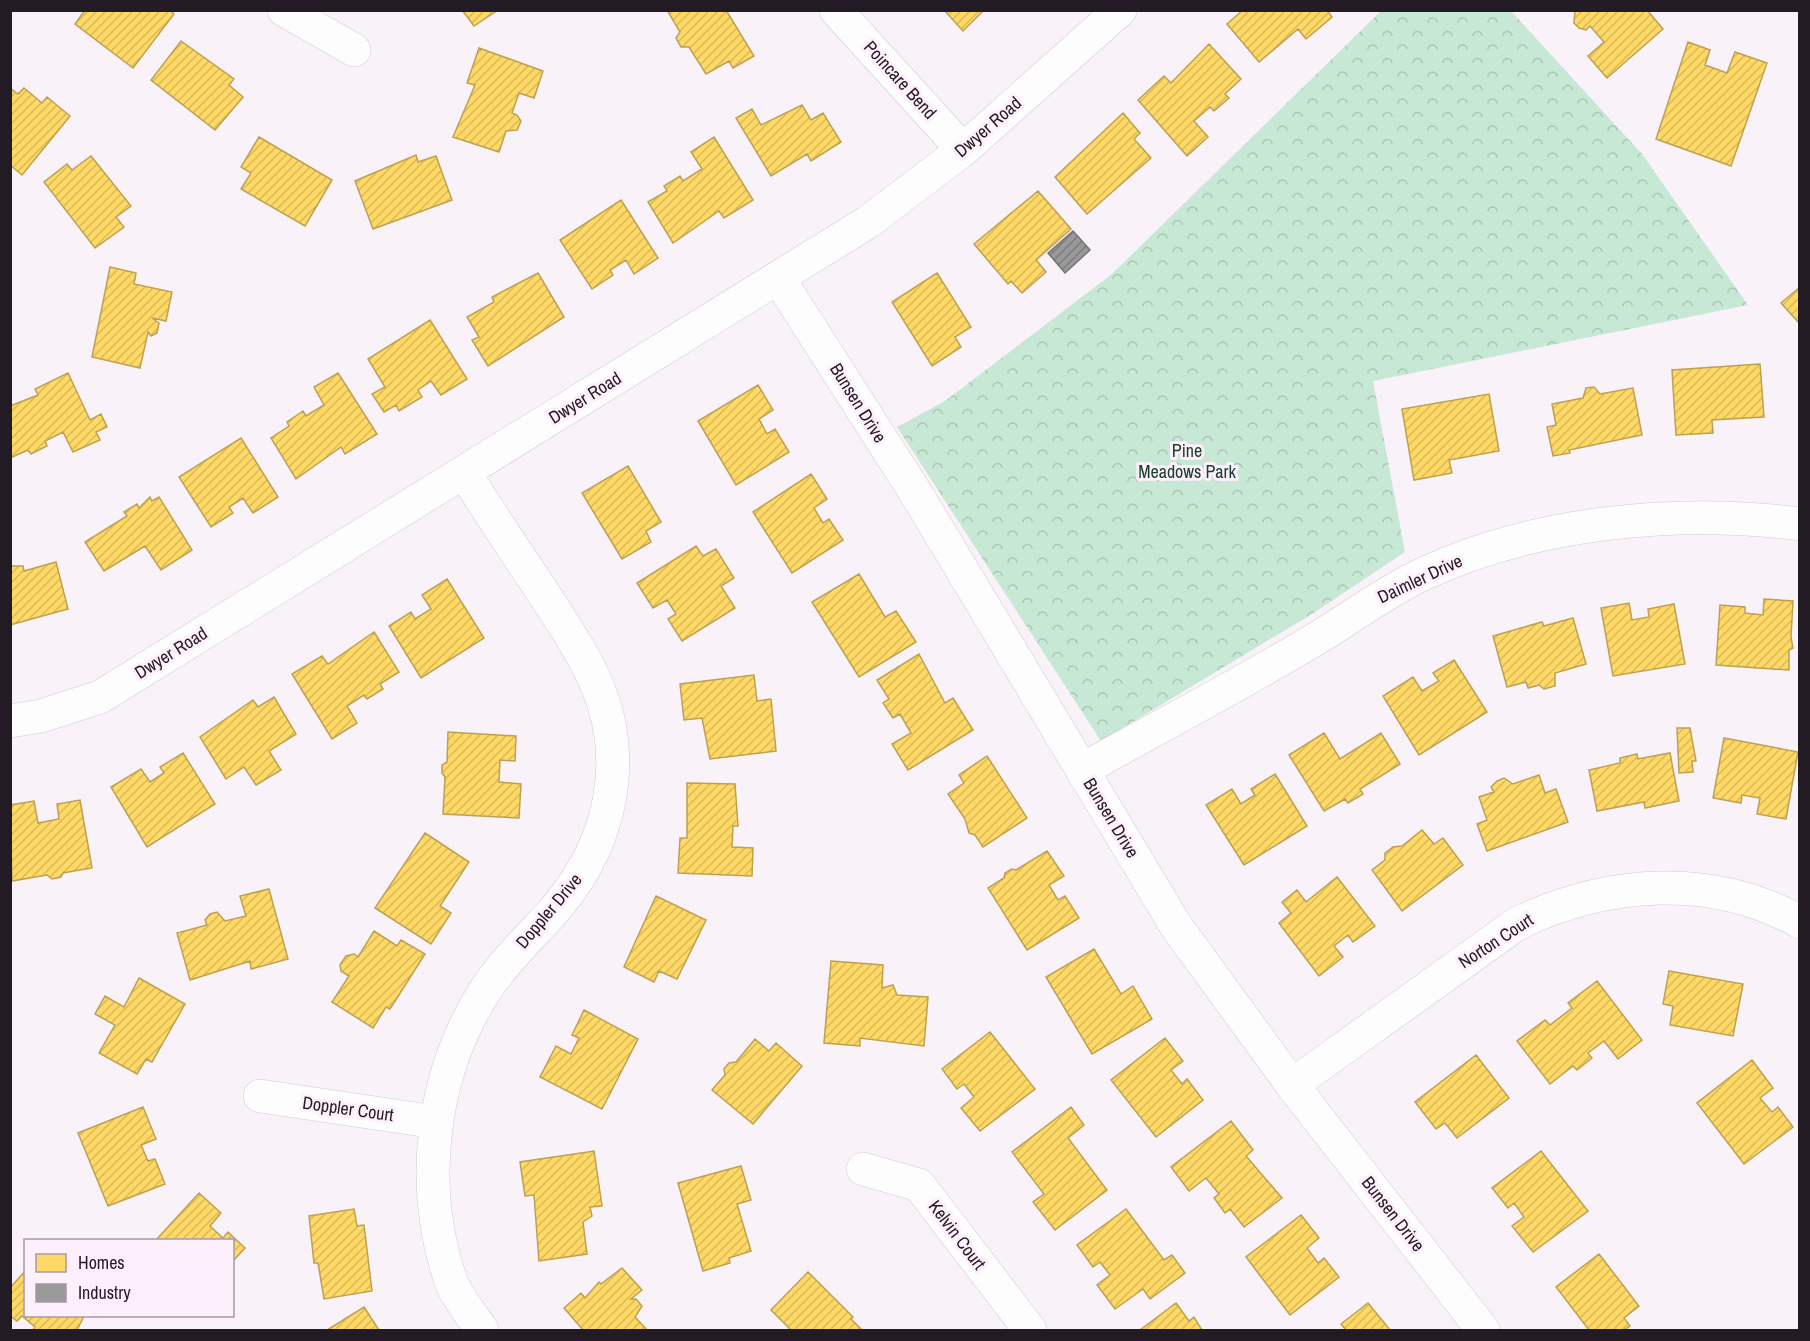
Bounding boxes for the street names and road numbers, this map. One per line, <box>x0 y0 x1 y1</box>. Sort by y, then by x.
street label: Poincare Bend <box>858 35 942 124</box>
street label: Dwyer Road <box>949 91 1027 163</box>
street label: Bunsen Drive <box>824 358 893 447</box>
street label: Dwyer Road <box>544 365 626 430</box>
street label: Daimler Drive <box>1373 548 1466 609</box>
street label: Dwyer Road <box>130 620 212 685</box>
street label: Bunsen Drive <box>1078 773 1145 863</box>
street label: Doppler Drive <box>510 868 587 954</box>
street label: Norton Court <box>1453 907 1538 974</box>
street label: Doppler Court <box>301 1090 395 1127</box>
street label: Bunsen Drive <box>1356 1171 1431 1257</box>
street label: Kelvin Court <box>923 1195 992 1275</box>

